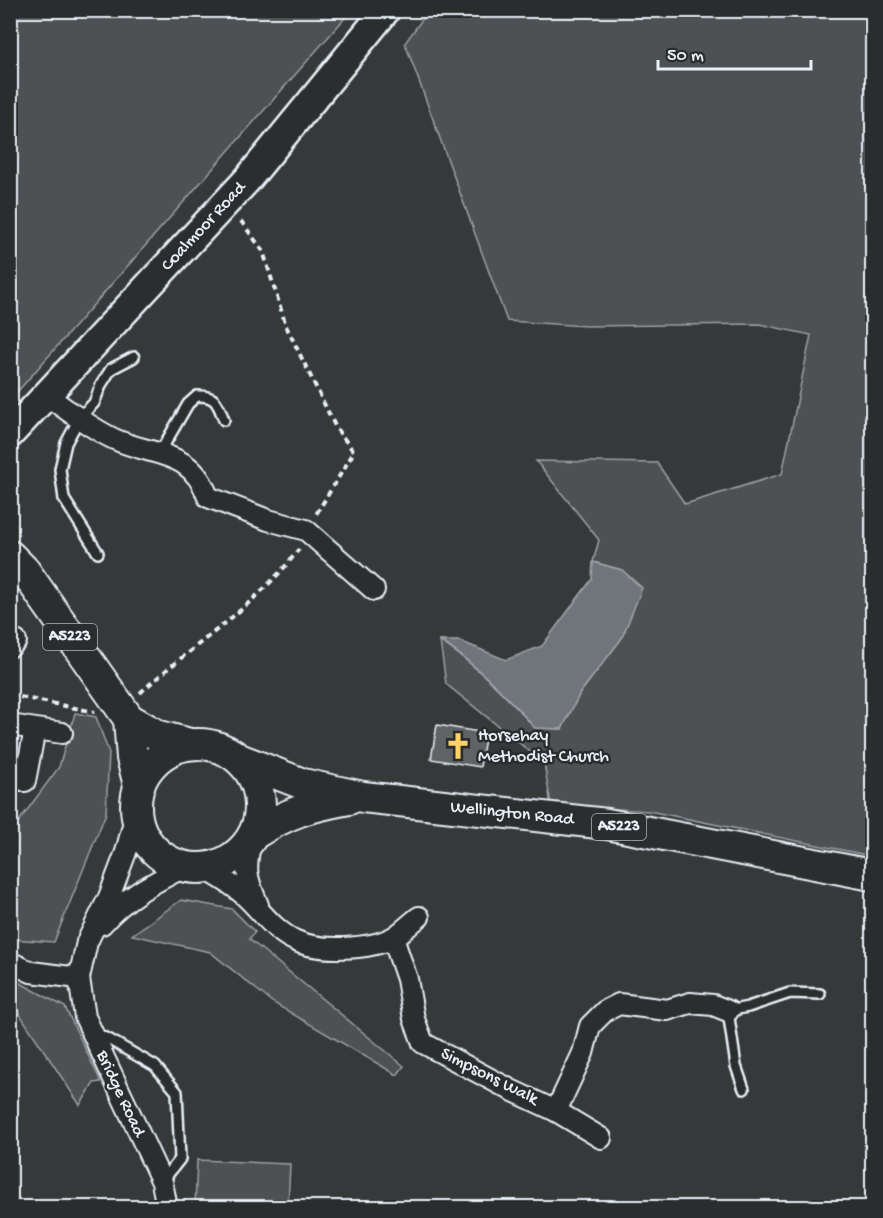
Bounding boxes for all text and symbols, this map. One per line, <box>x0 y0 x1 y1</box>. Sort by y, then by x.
scale bar <box>658 33 811 71</box>
text: 50 m <box>667 46 704 67</box>
street label: Coalmoor Road <box>157 177 252 276</box>
road number: A5223 <box>43 624 97 650</box>
place label: Horsehay Methodist Church <box>478 726 609 768</box>
church icon: Horsehay Methodist Church <box>443 731 473 761</box>
street label: Wellington Road <box>449 797 576 831</box>
road number: A5223 <box>592 814 646 840</box>
street label: Simpsons Walk <box>437 1043 543 1111</box>
street label: Bridge Road <box>90 1046 150 1142</box>

